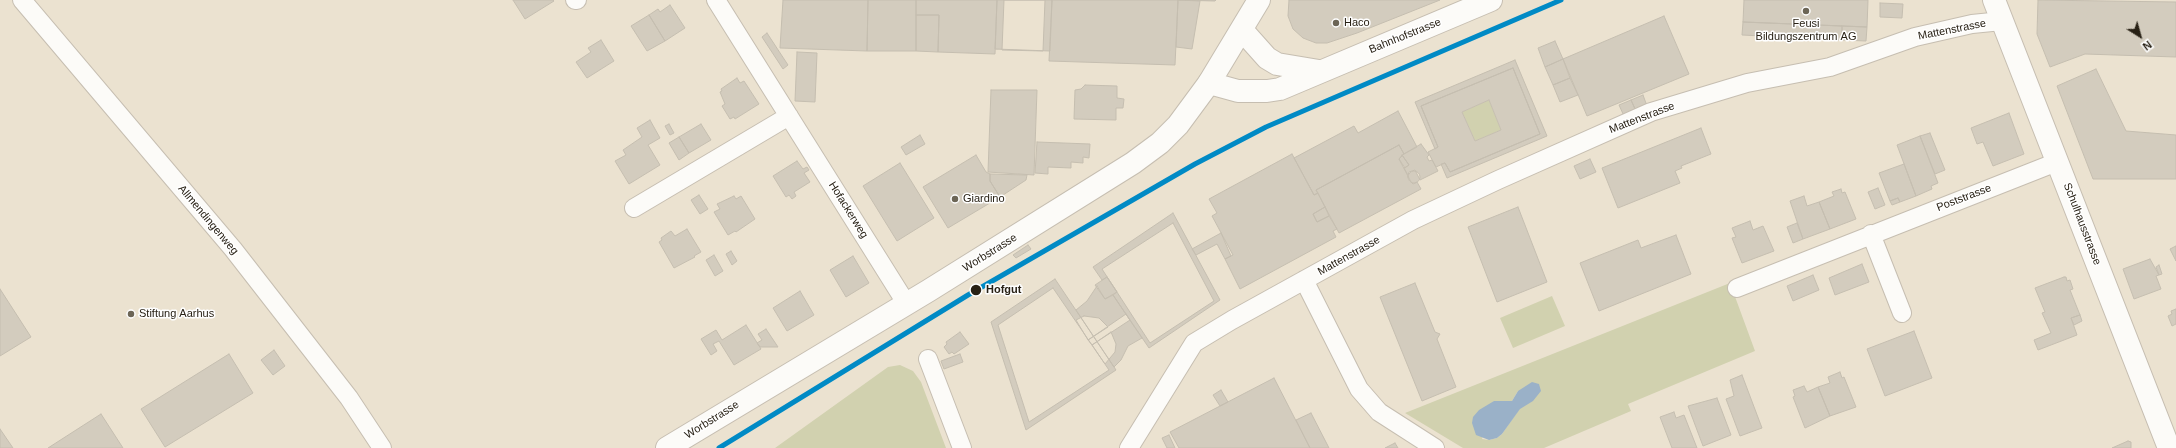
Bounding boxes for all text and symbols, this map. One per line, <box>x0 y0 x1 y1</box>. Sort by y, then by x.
marker: Feusi Bildungszentrum AG <box>1801 6 1811 16</box>
place label: Haco <box>1344 16 1370 30</box>
street label: Bahnhofstrasse <box>1367 16 1443 56</box>
north arrow <box>2120 16 2160 56</box>
place label: Feusi Bildungszentrum AG <box>1756 17 1856 43</box>
street label: Mattenstrasse <box>1917 17 1987 43</box>
marker: Haco <box>1331 18 1341 28</box>
text: N <box>2140 38 2154 53</box>
street label: Mattenstrasse <box>1607 99 1677 137</box>
street label: Hofackerweg <box>825 179 871 241</box>
street label: Schulhausstrasse <box>2060 181 2104 267</box>
street label: Allmendingenweg <box>175 182 241 258</box>
street label: Poststrasse <box>1935 182 1993 214</box>
place label: Giardino <box>963 192 1005 206</box>
marker: Giardino <box>950 194 960 204</box>
street label: Worbstrasse <box>960 231 1020 275</box>
street label: Mattenstrasse <box>1316 233 1382 279</box>
marker: Hofgut <box>969 283 983 297</box>
place label: Hofgut <box>986 283 1021 297</box>
place label: Stiftung Aarhus <box>139 307 214 321</box>
marker: Stiftung Aarhus <box>126 309 136 319</box>
street label: Worbstrasse <box>682 398 742 442</box>

